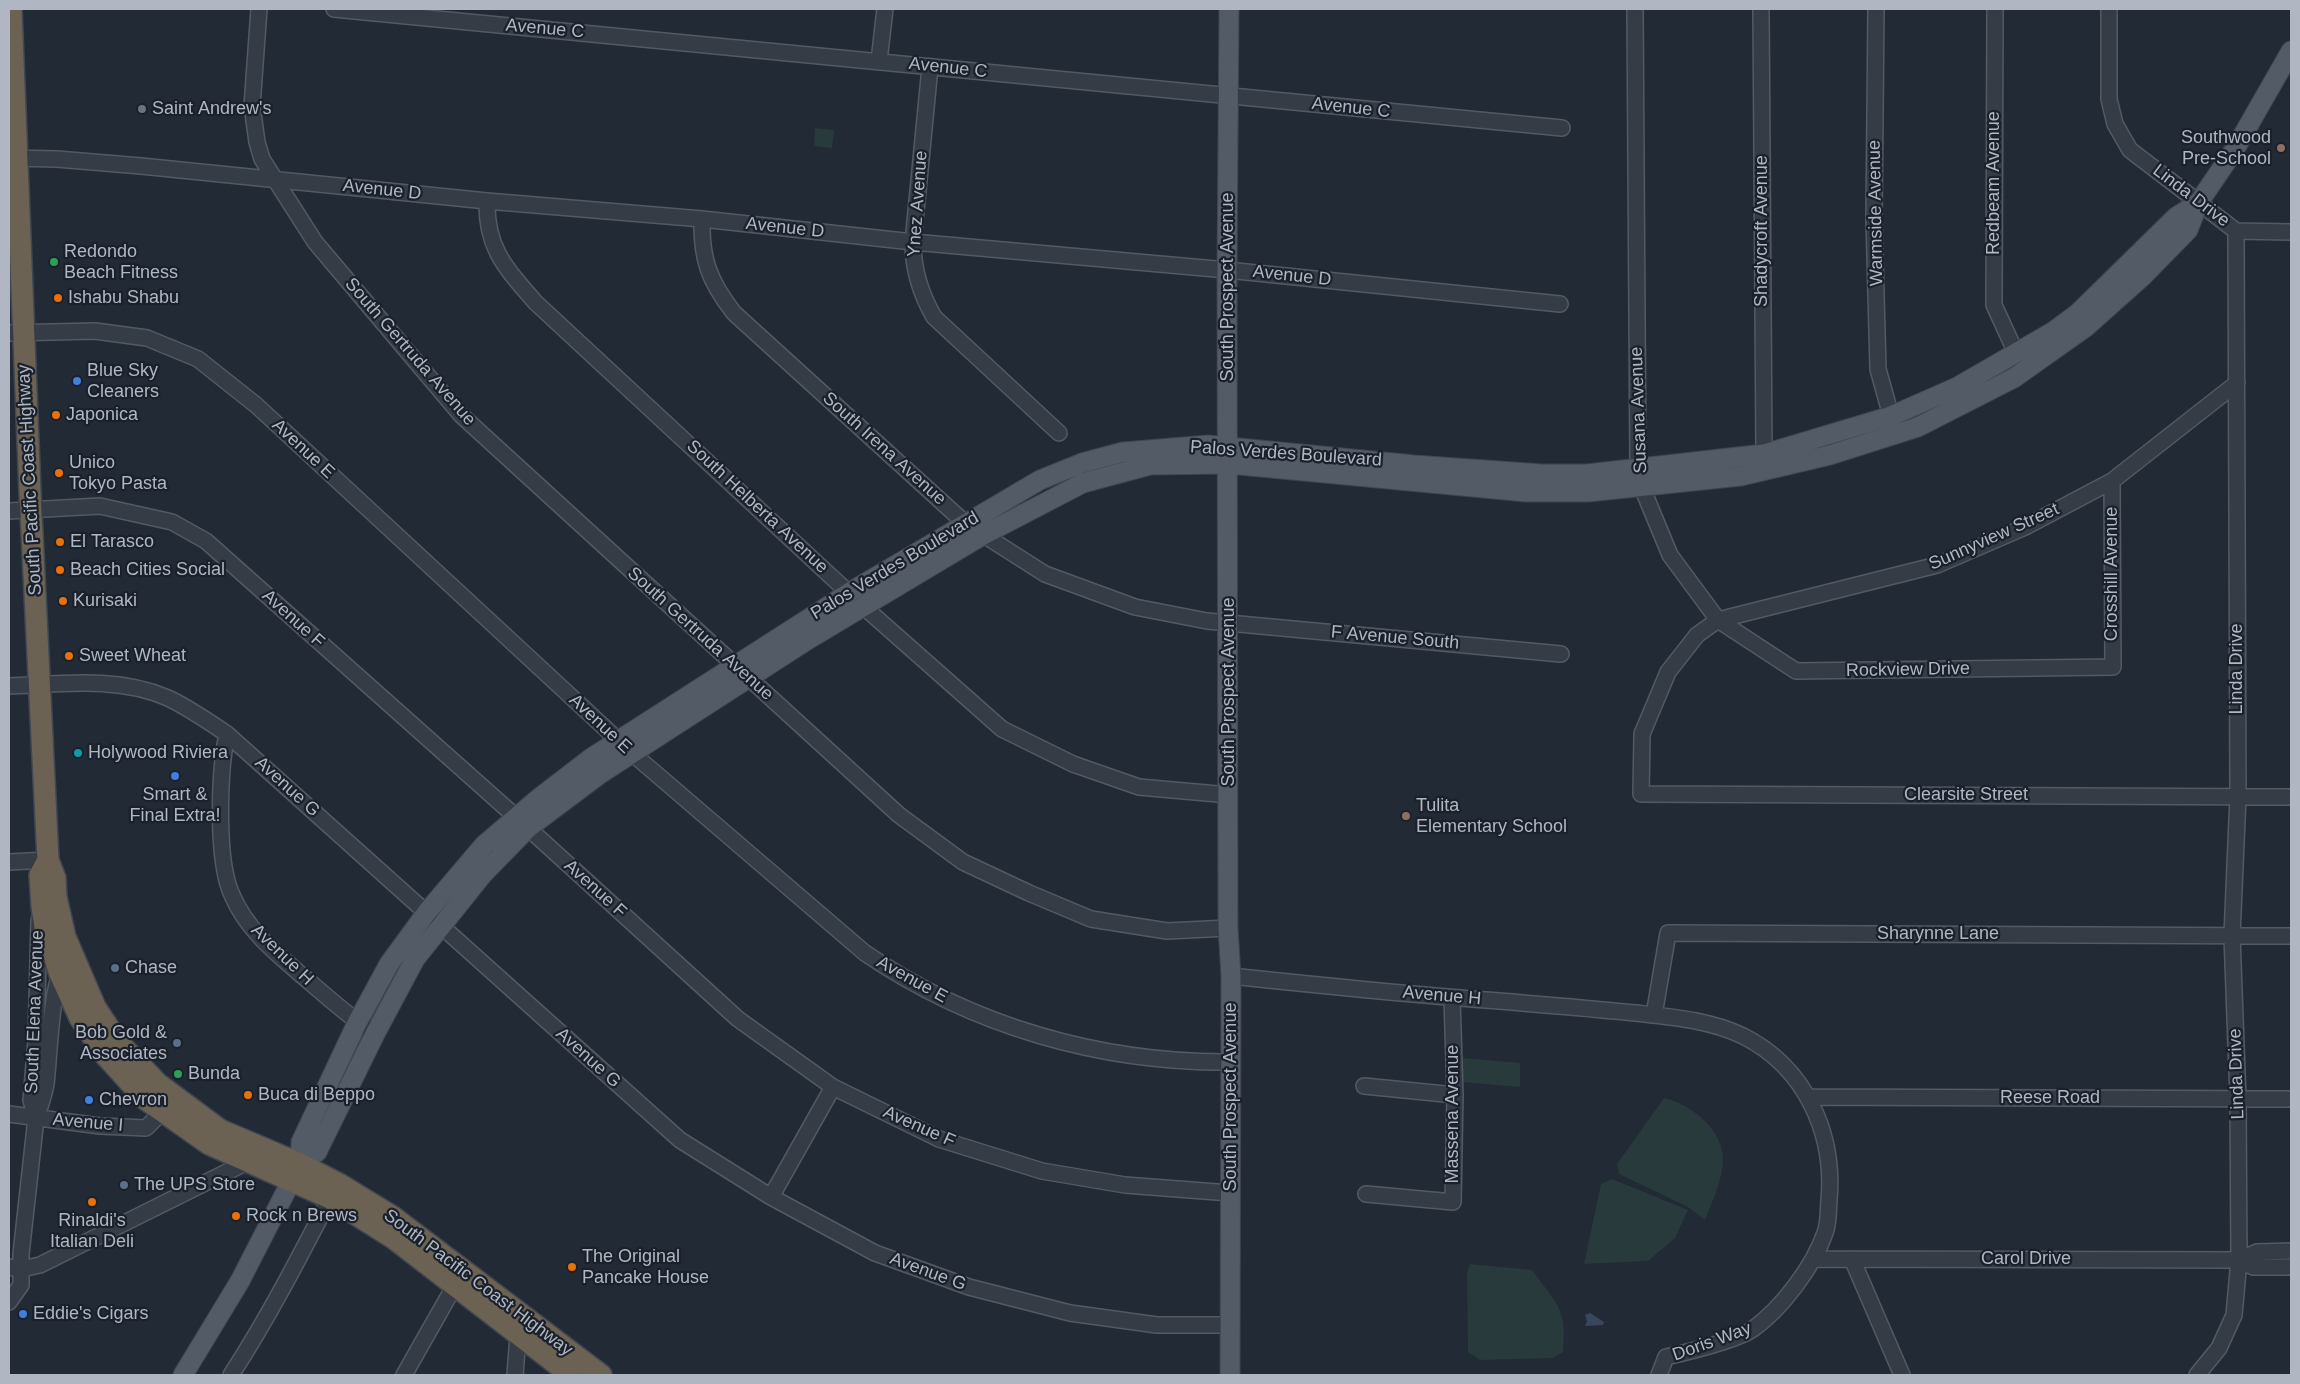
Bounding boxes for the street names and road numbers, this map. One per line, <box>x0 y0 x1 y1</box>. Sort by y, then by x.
street label: Avenue C <box>505 15 585 43</box>
street label: Avenue C <box>908 53 988 83</box>
street label: Avenue C <box>1311 93 1391 123</box>
street label: Redbeam Avenue <box>1983 111 2005 255</box>
street label: Warmside Avenue <box>1864 140 1888 286</box>
street label: Ynez Avenue <box>904 150 932 258</box>
street label: Shadycroft Avenue <box>1751 155 1773 307</box>
street label: Linda Drive <box>2148 160 2234 232</box>
street label: Avenue D <box>342 175 422 205</box>
street label: South Prospect Avenue <box>1217 193 1239 381</box>
street label: Avenue D <box>745 213 825 243</box>
street label: Avenue D <box>1252 261 1332 291</box>
street label: South Gertruda Avenue <box>340 274 480 430</box>
street label: Susana Avenue <box>1626 346 1652 474</box>
street label: South Pacific Coast Highway <box>13 364 47 596</box>
street label: South Irena Avenue <box>818 388 950 510</box>
street label: Avenue E <box>267 415 339 483</box>
street label: South Helberta Avenue <box>682 436 832 578</box>
street label: Palos Verdes Boulevard <box>1189 437 1383 471</box>
street label: Sunnyview Street <box>1926 499 2062 575</box>
street label: Palos Verdes Boulevard <box>807 507 983 625</box>
street label: Crosshill Avenue <box>2101 507 2123 641</box>
street label: South Gertruda Avenue <box>623 563 777 705</box>
street label: Avenue F <box>257 585 329 653</box>
street label: South Prospect Avenue <box>1218 598 1240 786</box>
street label: F Avenue South <box>1330 622 1460 654</box>
street label: Linda Drive <box>2226 623 2248 715</box>
street label: Rockview Drive <box>1846 658 1970 682</box>
street label: Avenue E <box>564 690 636 758</box>
street label: Avenue G <box>250 752 324 822</box>
street label: Clearsite Street <box>1904 784 2028 806</box>
street label: Avenue F <box>559 855 631 923</box>
street label: Avenue H <box>246 920 318 990</box>
street label: Sharynne Lane <box>1877 923 1999 945</box>
street label: South Elena Avenue <box>21 930 49 1094</box>
street label: Avenue E <box>873 952 951 1008</box>
street label: Avenue H <box>1402 982 1482 1010</box>
street label: South Prospect Avenue <box>1220 1003 1242 1191</box>
street label: Avenue G <box>551 1023 625 1093</box>
street label: Linda Drive <box>2225 1028 2249 1120</box>
street label: Massena Avenue <box>1442 1045 1464 1183</box>
street label: Reese Road <box>2000 1087 2100 1109</box>
street label: Avenue F <box>880 1102 958 1152</box>
street label: Avenue I <box>52 1109 124 1137</box>
street label: South Pacific Coast Highway <box>379 1205 577 1361</box>
street label: Avenue G <box>887 1248 969 1296</box>
street label: Carol Drive <box>1981 1248 2071 1270</box>
street label: Doris Way <box>1670 1318 1754 1366</box>

